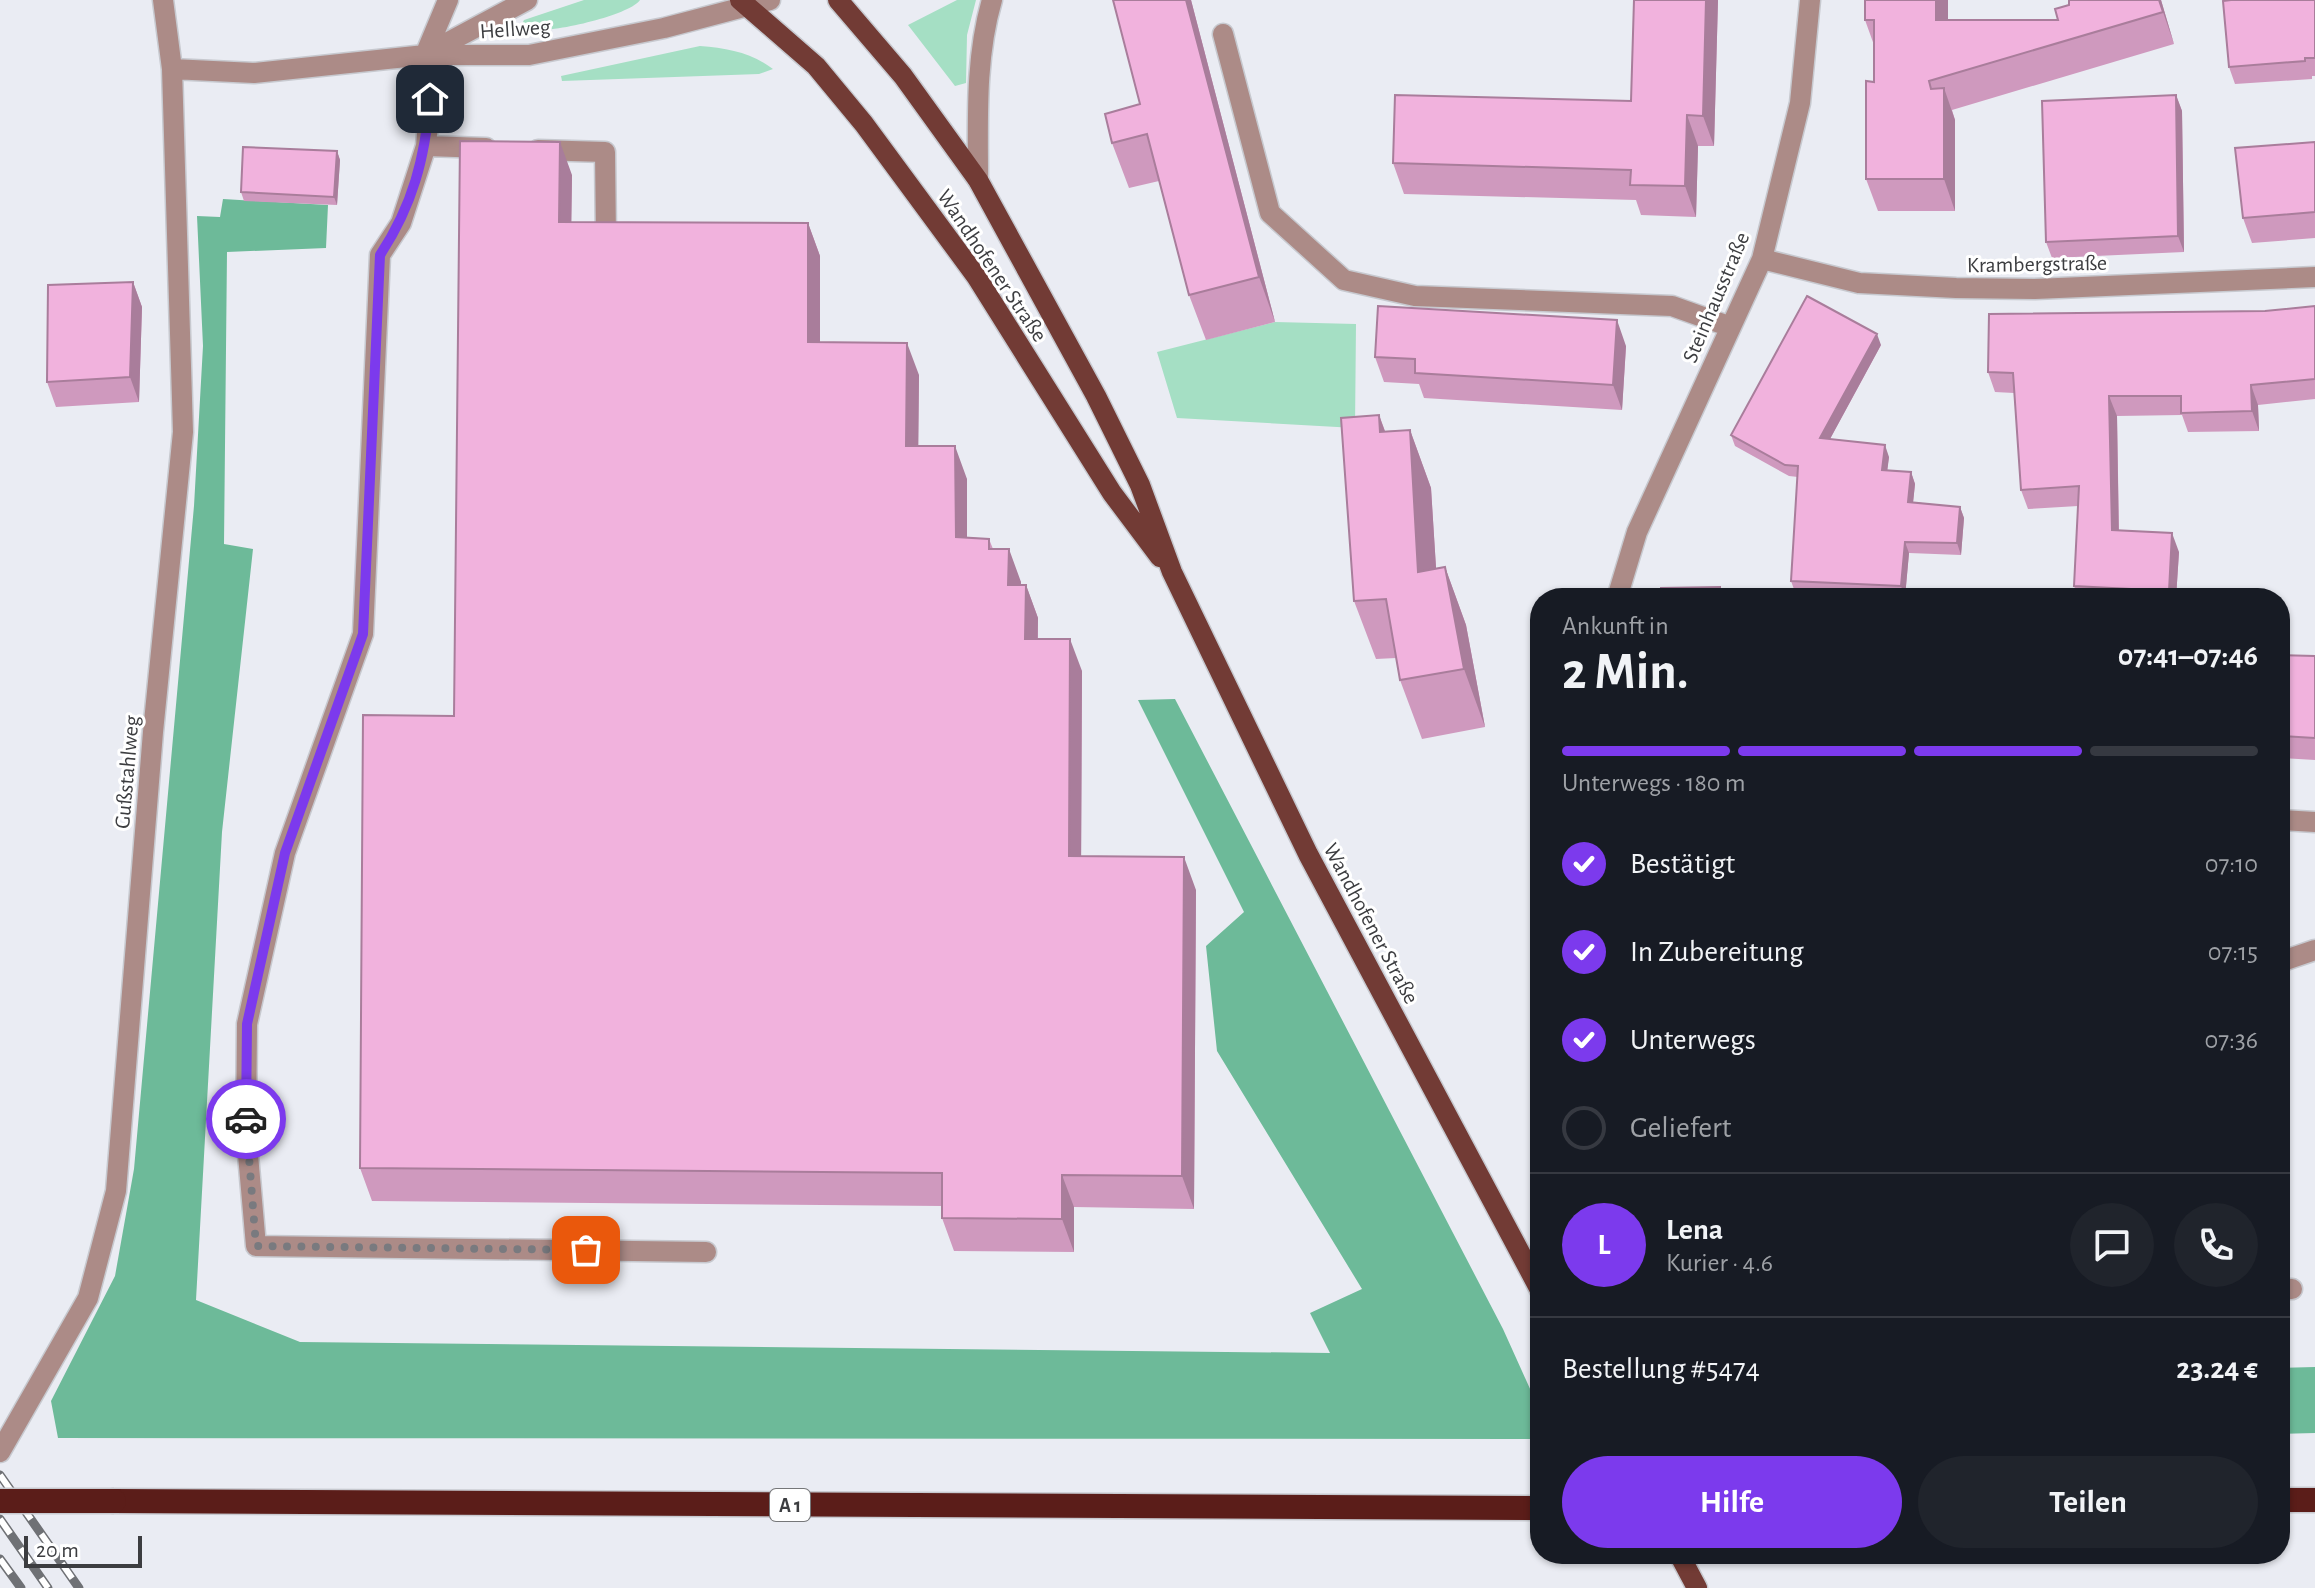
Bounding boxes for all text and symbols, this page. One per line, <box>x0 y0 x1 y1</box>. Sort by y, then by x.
street label: Hellweg <box>479 16 551 42</box>
pin <box>396 65 464 133</box>
icon: home <box>408 77 452 121</box>
street label: Wandhofener Straße <box>933 185 1051 346</box>
street label: Steinhausstraße <box>1679 229 1753 366</box>
street label: Krambergstraße <box>1967 252 2107 276</box>
text: Ankunft in <box>1562 613 1669 639</box>
text: 07:41–07:46 <box>2118 641 2258 671</box>
text: 2 Min. <box>1562 646 1689 698</box>
street label: Gußstahlweg <box>111 714 143 830</box>
text: Unterwegs · 180 m <box>1562 770 1746 796</box>
street label: Wandhofener Straße <box>1320 840 1423 1007</box>
icon: check <box>1562 842 1606 886</box>
text: Bestätigt <box>1630 849 1735 879</box>
text: 07:10 <box>2205 851 2258 877</box>
icon: check <box>1562 930 1606 974</box>
text: In Zubereitung <box>1630 937 1804 967</box>
text: 07:15 <box>2208 939 2258 965</box>
icon: check <box>1562 1018 1606 1062</box>
text: Unterwegs <box>1630 1025 1756 1055</box>
text: 07:36 <box>2205 1027 2258 1053</box>
courier <box>206 1079 286 1159</box>
icon: car <box>224 1097 268 1141</box>
text: Geliefert <box>1630 1113 1731 1143</box>
button: chat <box>2070 1203 2154 1287</box>
button: phone <box>2174 1203 2258 1287</box>
text: Lena <box>1666 1215 1723 1245</box>
pin <box>552 1216 620 1284</box>
icon: bag <box>564 1228 608 1272</box>
text: L <box>1598 1230 1611 1260</box>
text: Kurier · 4.6 <box>1666 1250 1773 1276</box>
text: Bestellung #5474 <box>1562 1354 1760 1384</box>
text: 23.24 € <box>2176 1354 2258 1384</box>
button: Hilfe <box>1562 1456 1902 1548</box>
button: Teilen <box>1918 1456 2258 1548</box>
road number: A 1 <box>770 1489 810 1521</box>
scale bar <box>24 1532 142 1568</box>
text: 20 m <box>36 1539 79 1561</box>

